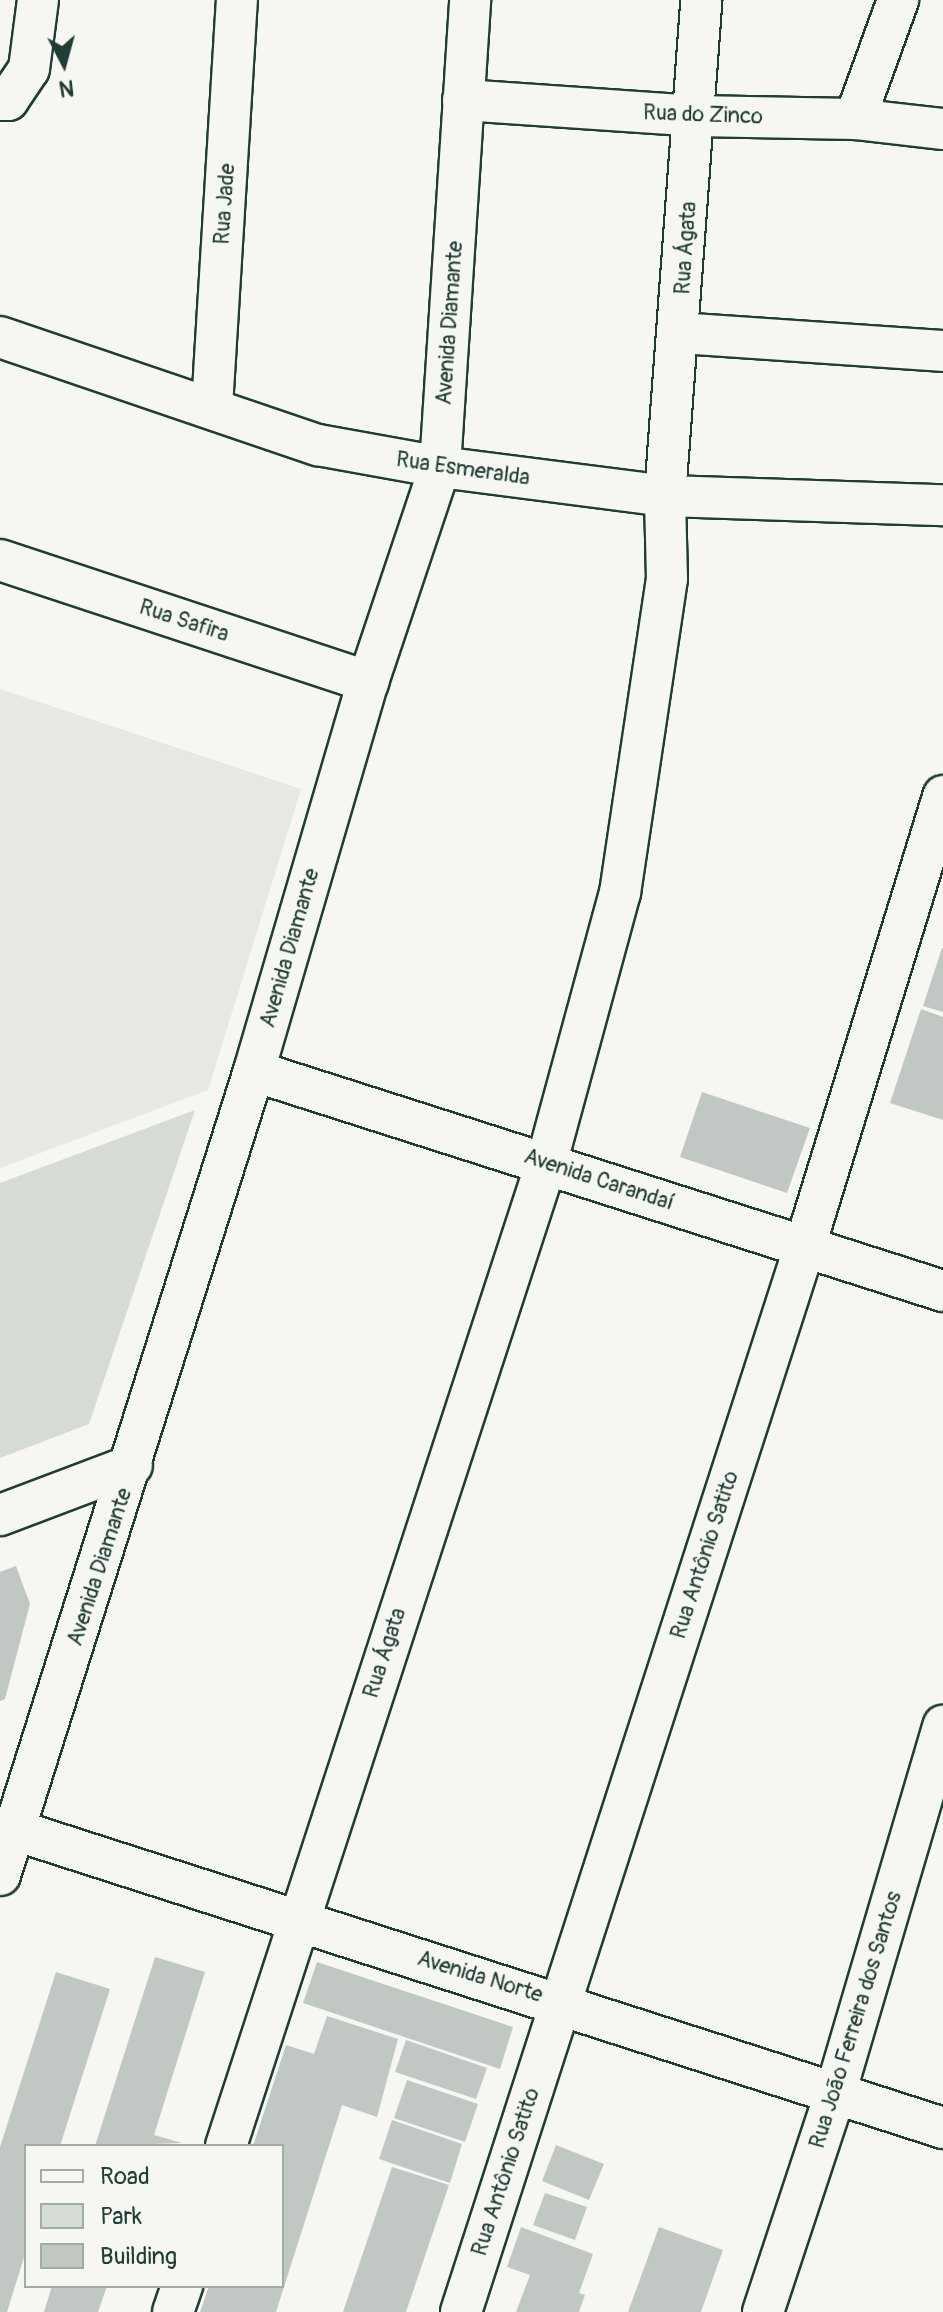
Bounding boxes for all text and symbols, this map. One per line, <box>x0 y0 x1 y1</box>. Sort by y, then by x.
north arrow <box>24 24 104 104</box>
text: N <box>58 73 75 103</box>
street label: Rua do Zinco <box>643 100 763 130</box>
street label: Rua Jade <box>209 162 241 246</box>
street label: Rua Ágata <box>670 201 702 295</box>
street label: Avenida Diamante <box>431 240 469 406</box>
street label: Rua Esmeralda <box>394 447 532 491</box>
street label: Rua Safira <box>136 594 232 648</box>
street label: Avenida Diamante <box>255 865 325 1031</box>
street label: Avenida Carandaí <box>521 1143 677 1217</box>
street label: Rua Antônio Satito <box>665 1468 745 1642</box>
street label: Avenida Diamante <box>62 1485 138 1649</box>
street label: Rua Ágata <box>358 1605 412 1701</box>
street label: Rua João Ferreira dos Santos <box>804 1888 908 2152</box>
street label: Avenida Norte <box>414 1945 546 2009</box>
street label: Rua Antônio Satito <box>466 2085 546 2259</box>
legend <box>24 2144 284 2288</box>
text: Road <box>100 2162 150 2191</box>
text: Park <box>100 2202 142 2231</box>
text: Building <box>100 2242 177 2271</box>

